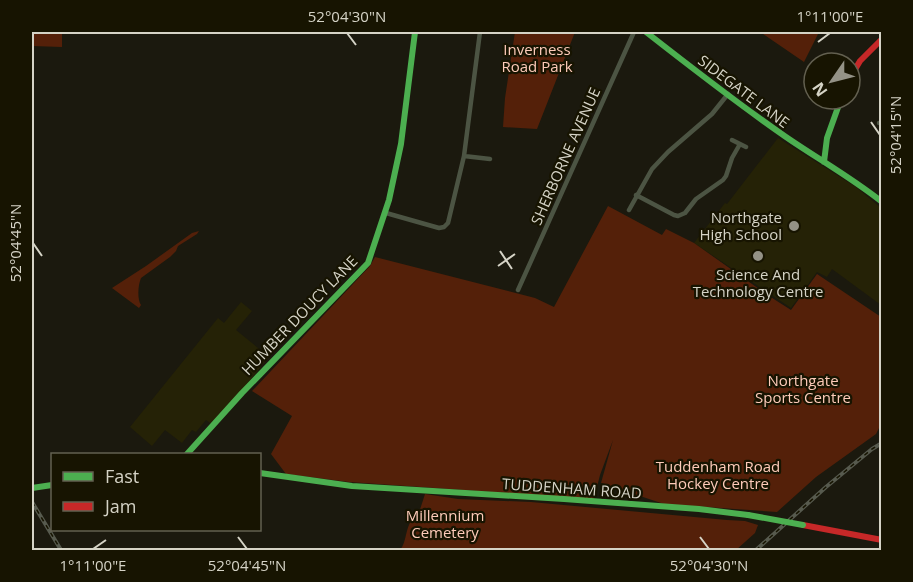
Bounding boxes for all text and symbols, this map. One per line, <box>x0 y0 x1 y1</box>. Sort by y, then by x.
text: 52°04'30"N <box>308 6 386 26</box>
text: 1°11'00"E <box>797 6 863 26</box>
park label: Inverness Road Park <box>501 39 573 76</box>
street label: SIDEGATE LANE <box>694 50 794 132</box>
north arrow <box>802 51 862 111</box>
text: N <box>807 78 832 101</box>
street label: SHERBORNE AVENUE <box>526 84 604 228</box>
text: 52°04'15"N <box>885 96 905 174</box>
text: 52°04'45"N <box>5 204 25 282</box>
place label: Northgate High School <box>699 207 782 244</box>
marker: Northgate High School <box>787 219 801 233</box>
marker: Science And Technology Centre <box>751 249 765 263</box>
street label: HUMBER DOUCY LANE <box>237 251 361 379</box>
place label: Science And Technology Centre <box>693 264 823 301</box>
park label: Northgate Sports Centre <box>755 370 851 407</box>
legend <box>51 453 261 531</box>
park label: Tuddenham Road Hockey Centre <box>656 456 780 493</box>
text: Fast <box>105 464 139 488</box>
street label: TUDDENHAM ROAD <box>502 473 642 503</box>
text: Jam <box>103 494 137 518</box>
park label: Millennium Cemetery <box>406 505 484 542</box>
text: 1°11'00"E <box>60 555 126 575</box>
text: 52°04'45"N <box>208 555 286 575</box>
text: 52°04'30"N <box>670 555 748 575</box>

